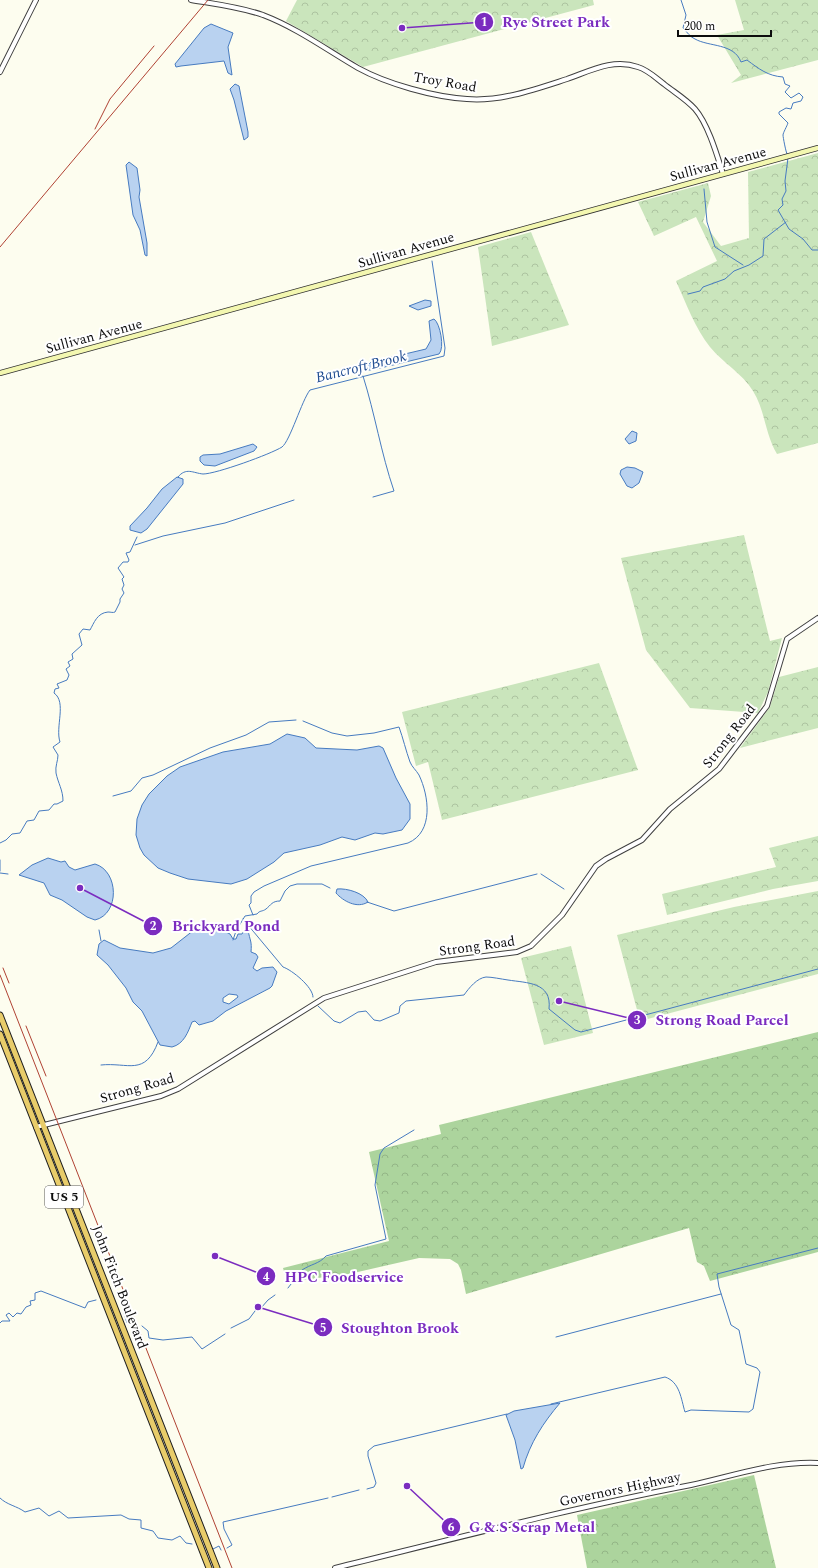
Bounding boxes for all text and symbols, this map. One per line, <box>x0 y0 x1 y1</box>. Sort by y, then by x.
callout: Rye Street Park <box>474 9 618 36</box>
text: Rye Street Park <box>502 11 610 34</box>
scale bar <box>678 12 771 38</box>
text: 1 <box>481 13 487 32</box>
text: 200 m <box>684 17 715 36</box>
street label: Troy Road <box>412 66 478 98</box>
street label: Sullivan Avenue <box>667 141 769 187</box>
street label: Sullivan Avenue <box>355 226 457 274</box>
street label: Sullivan Avenue <box>43 313 145 359</box>
water label: Bancroft Brook <box>313 345 409 389</box>
street label: Strong Road <box>697 699 761 773</box>
callout: Brickyard Pond <box>143 912 288 939</box>
text: Brickyard Pond <box>172 915 280 938</box>
text: 2 <box>150 917 157 936</box>
street label: Strong Road <box>438 930 517 962</box>
callout: Strong Road Parcel <box>627 1006 796 1033</box>
text: Strong Road Parcel <box>655 1009 789 1032</box>
text: 3 <box>634 1011 641 1030</box>
street label: Strong Road <box>97 1067 177 1109</box>
road number: US 5 <box>45 1186 83 1208</box>
street label: John Fitch Boulevard <box>87 1222 153 1352</box>
callout: HPC Foodservice <box>256 1263 411 1290</box>
text: HPC Foodservice <box>284 1266 404 1289</box>
text: 4 <box>263 1268 270 1287</box>
callout: Stoughton Brook <box>313 1314 468 1341</box>
text: Stoughton Brook <box>341 1317 459 1340</box>
text: 5 <box>320 1319 326 1338</box>
street label: Governors Highway <box>557 1466 684 1512</box>
callout: G & S Scrap Metal <box>441 1513 603 1540</box>
text: G & S Scrap Metal <box>469 1516 595 1539</box>
text: 6 <box>448 1518 455 1537</box>

